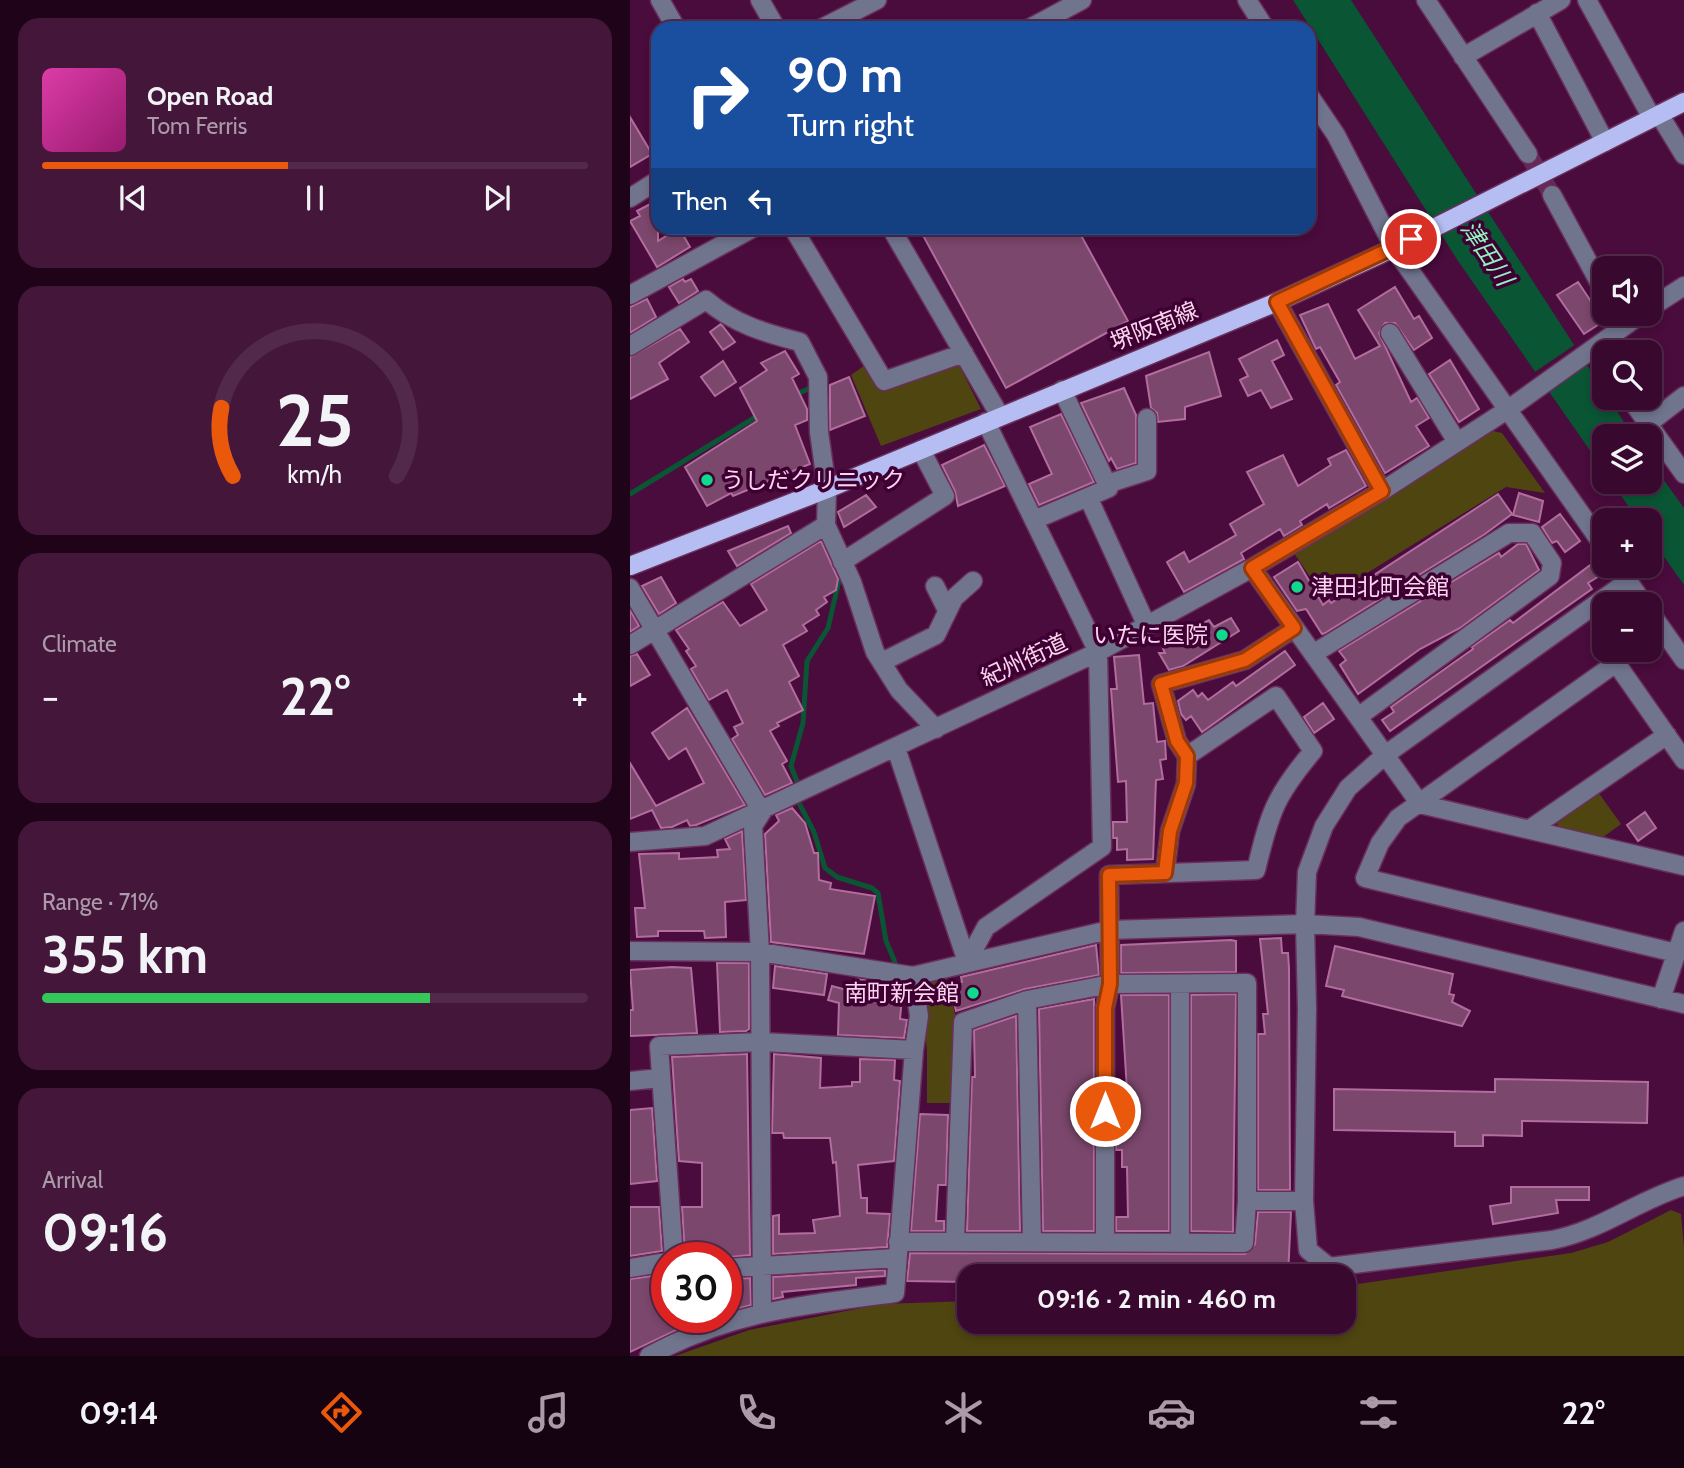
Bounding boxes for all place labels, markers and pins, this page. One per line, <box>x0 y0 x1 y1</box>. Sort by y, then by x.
pin <box>1381 209 1441 269</box>
place label: うしだクリニック <box>721 466 905 494</box>
marker: うしだクリニック <box>699 472 715 488</box>
place label: 津田北町会館 <box>1311 573 1449 601</box>
marker: 津田北町会館 <box>1289 579 1305 595</box>
place label: いたに医院 <box>1093 621 1208 649</box>
marker: いたに医院 <box>1214 627 1230 643</box>
place label: 南町新会館 <box>844 979 959 1007</box>
marker: 南町新会館 <box>965 985 981 1001</box>

